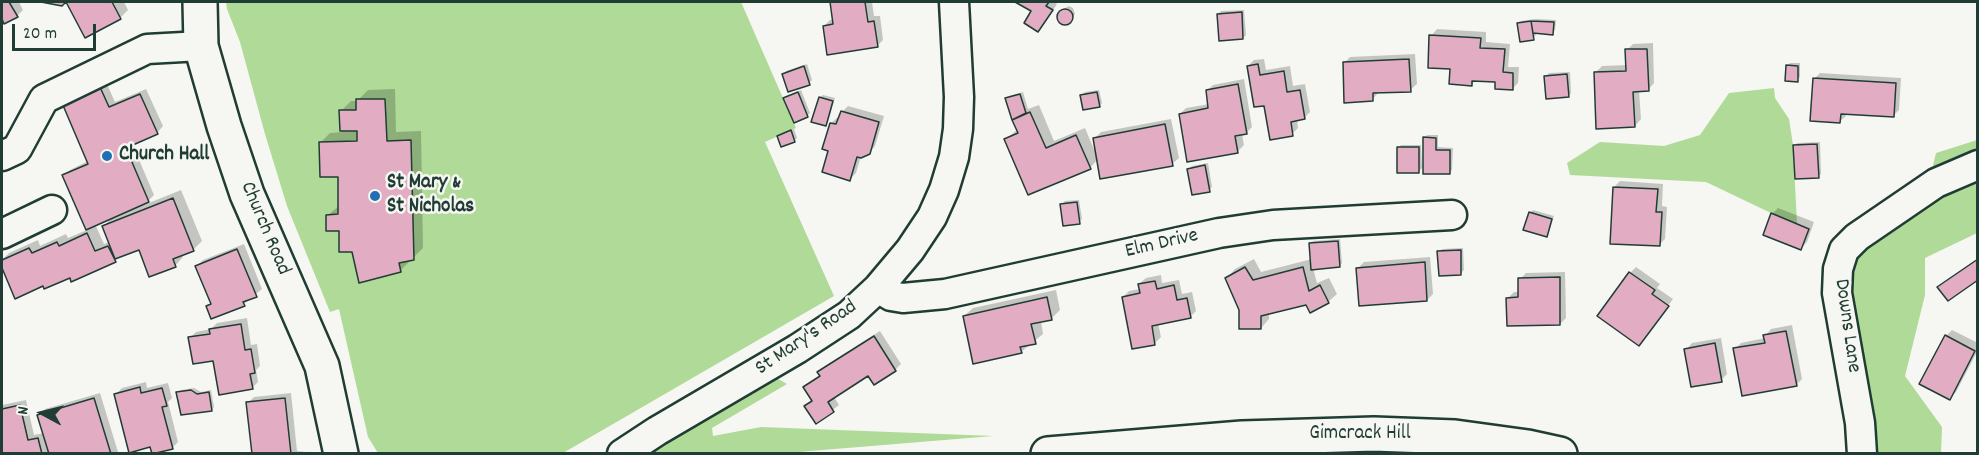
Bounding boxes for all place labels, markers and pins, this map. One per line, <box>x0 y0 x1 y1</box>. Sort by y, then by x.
place label: Church Hall <box>119 143 209 169</box>
marker: Church Hall <box>100 149 114 163</box>
place label: St Mary & St Nicholas <box>387 171 474 221</box>
marker: St Mary & St Nicholas <box>368 189 382 203</box>

